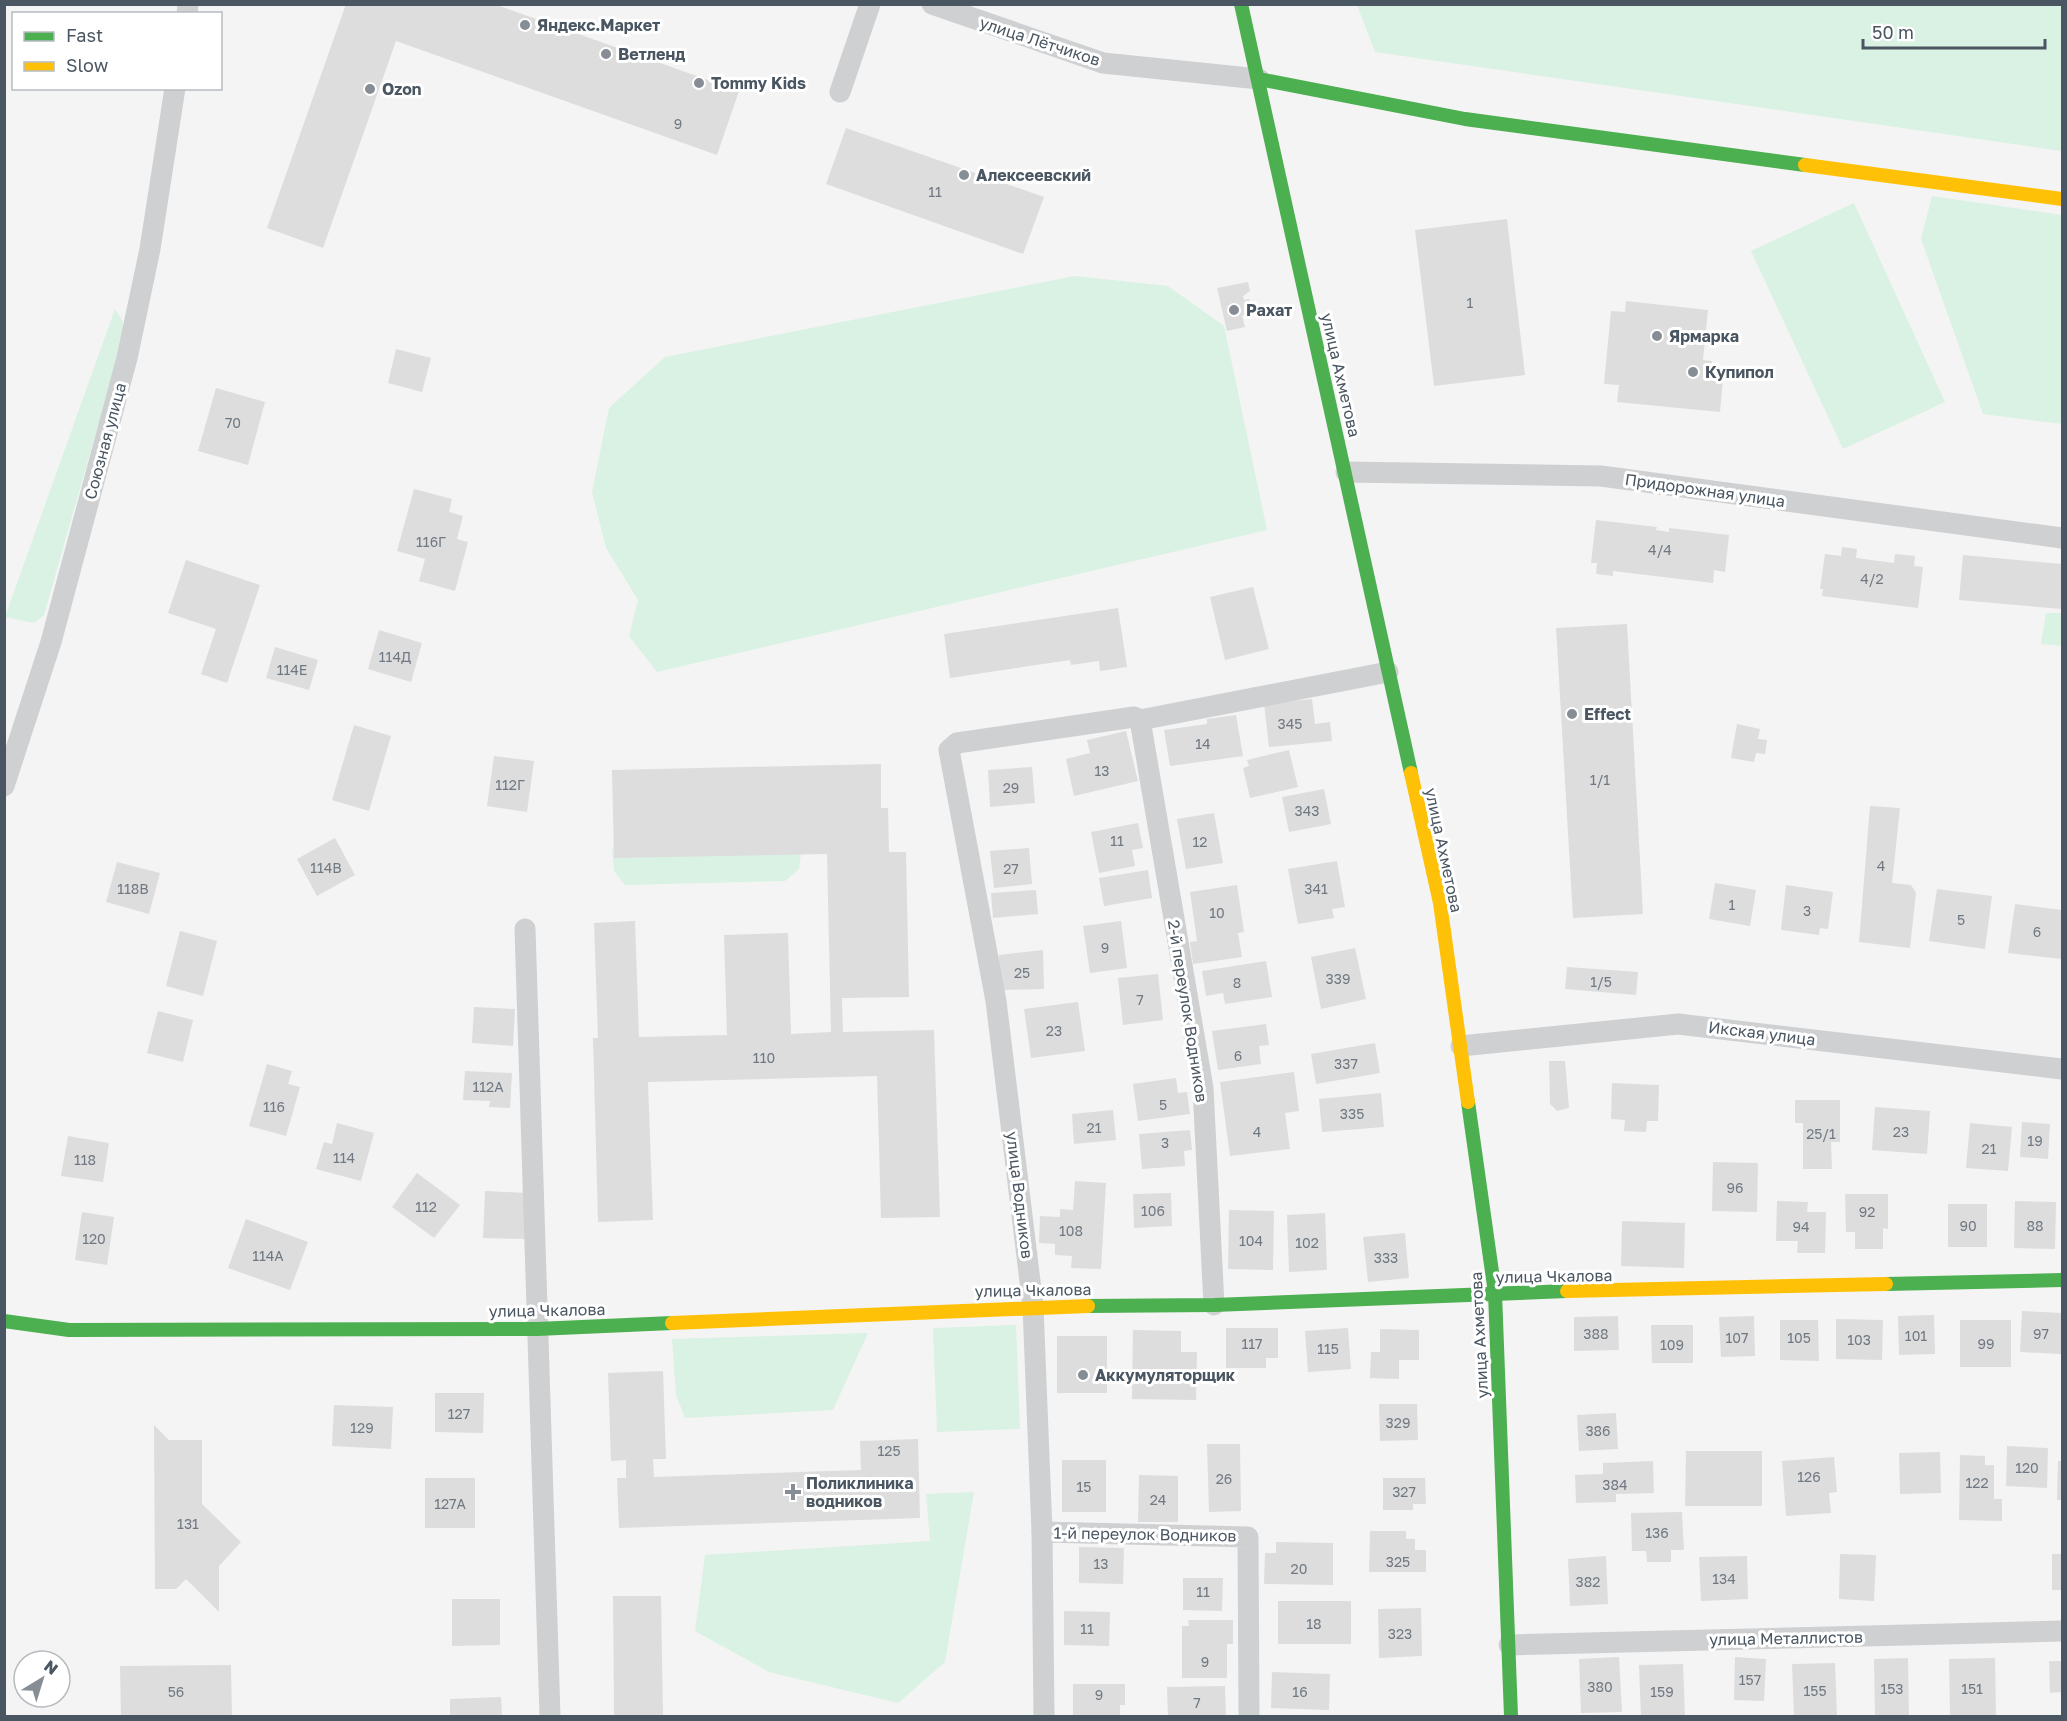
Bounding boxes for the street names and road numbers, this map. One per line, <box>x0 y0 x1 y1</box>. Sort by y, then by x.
street label: улица Лётчиков <box>977 12 1103 70</box>
street label: улица Ахметова <box>1317 311 1365 439</box>
street label: Союзная улица <box>80 380 130 502</box>
street label: Придорожная улица <box>1624 469 1786 511</box>
street label: улица Ахметова <box>1421 786 1467 914</box>
street label: 2-й переулок Водников <box>1164 918 1212 1104</box>
street label: Икская улица <box>1707 1017 1817 1049</box>
street label: улица Водников <box>1002 1130 1038 1260</box>
street label: улица Чкалова <box>1495 1265 1613 1287</box>
street label: улица Ахметова <box>1466 1271 1492 1399</box>
street label: улица Чкалова <box>974 1279 1092 1301</box>
street label: улица Чкалова <box>488 1299 606 1321</box>
street label: 1-й переулок Водников <box>1053 1522 1237 1546</box>
street label: улица Металлистов <box>1709 1627 1863 1649</box>

